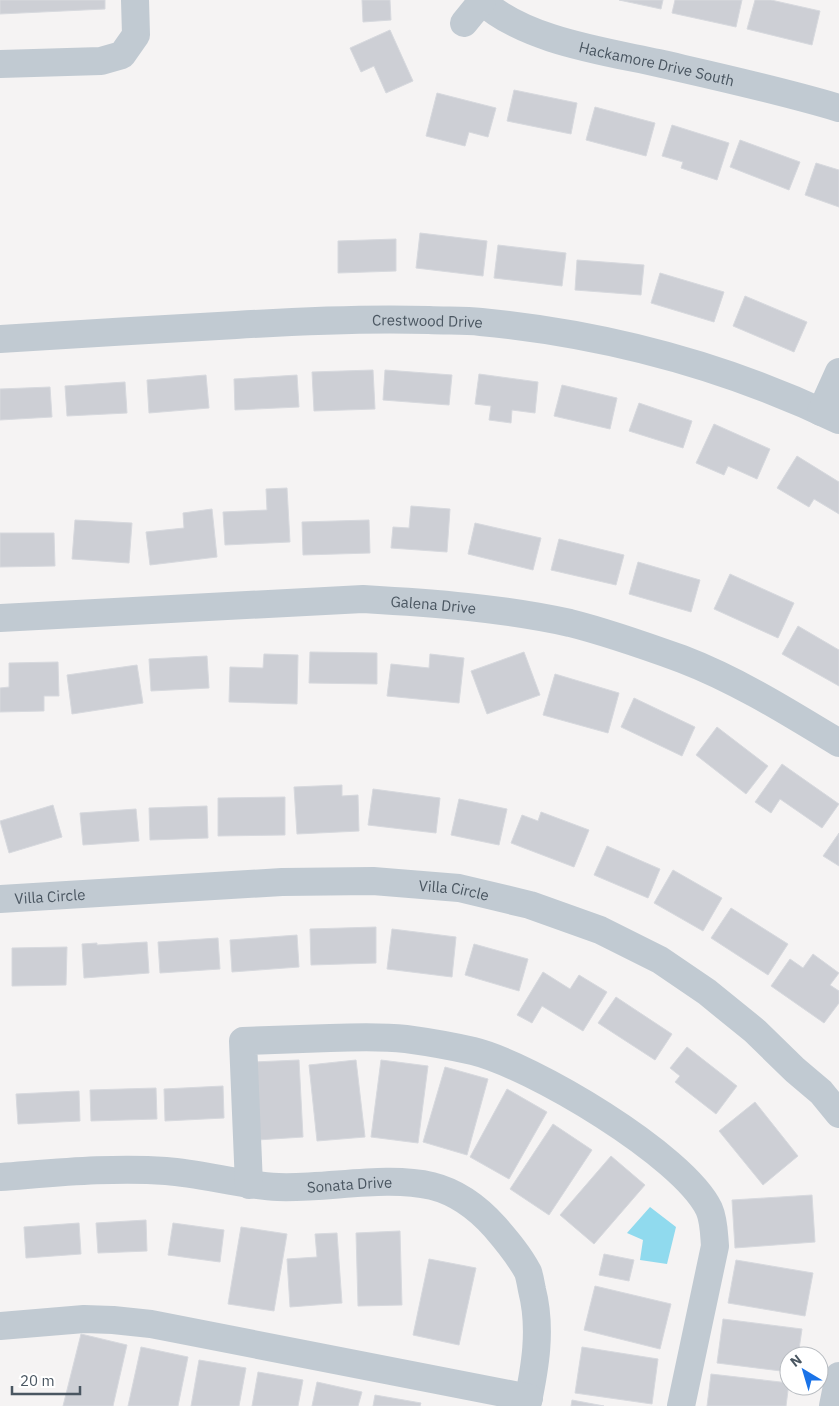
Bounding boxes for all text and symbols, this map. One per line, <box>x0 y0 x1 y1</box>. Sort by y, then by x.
street label: Hackamore Drive South <box>577 37 736 90</box>
street label: Crestwood Drive <box>372 310 484 332</box>
street label: Galena Drive <box>390 591 477 617</box>
street label: Villa Circle <box>418 875 491 904</box>
street label: Villa Circle <box>14 884 86 908</box>
street label: Sonata Drive <box>306 1172 392 1196</box>
north arrow <box>779 1346 829 1396</box>
text: N <box>786 1351 806 1371</box>
scale bar <box>12 1364 80 1396</box>
text: 20 m <box>20 1371 55 1390</box>

